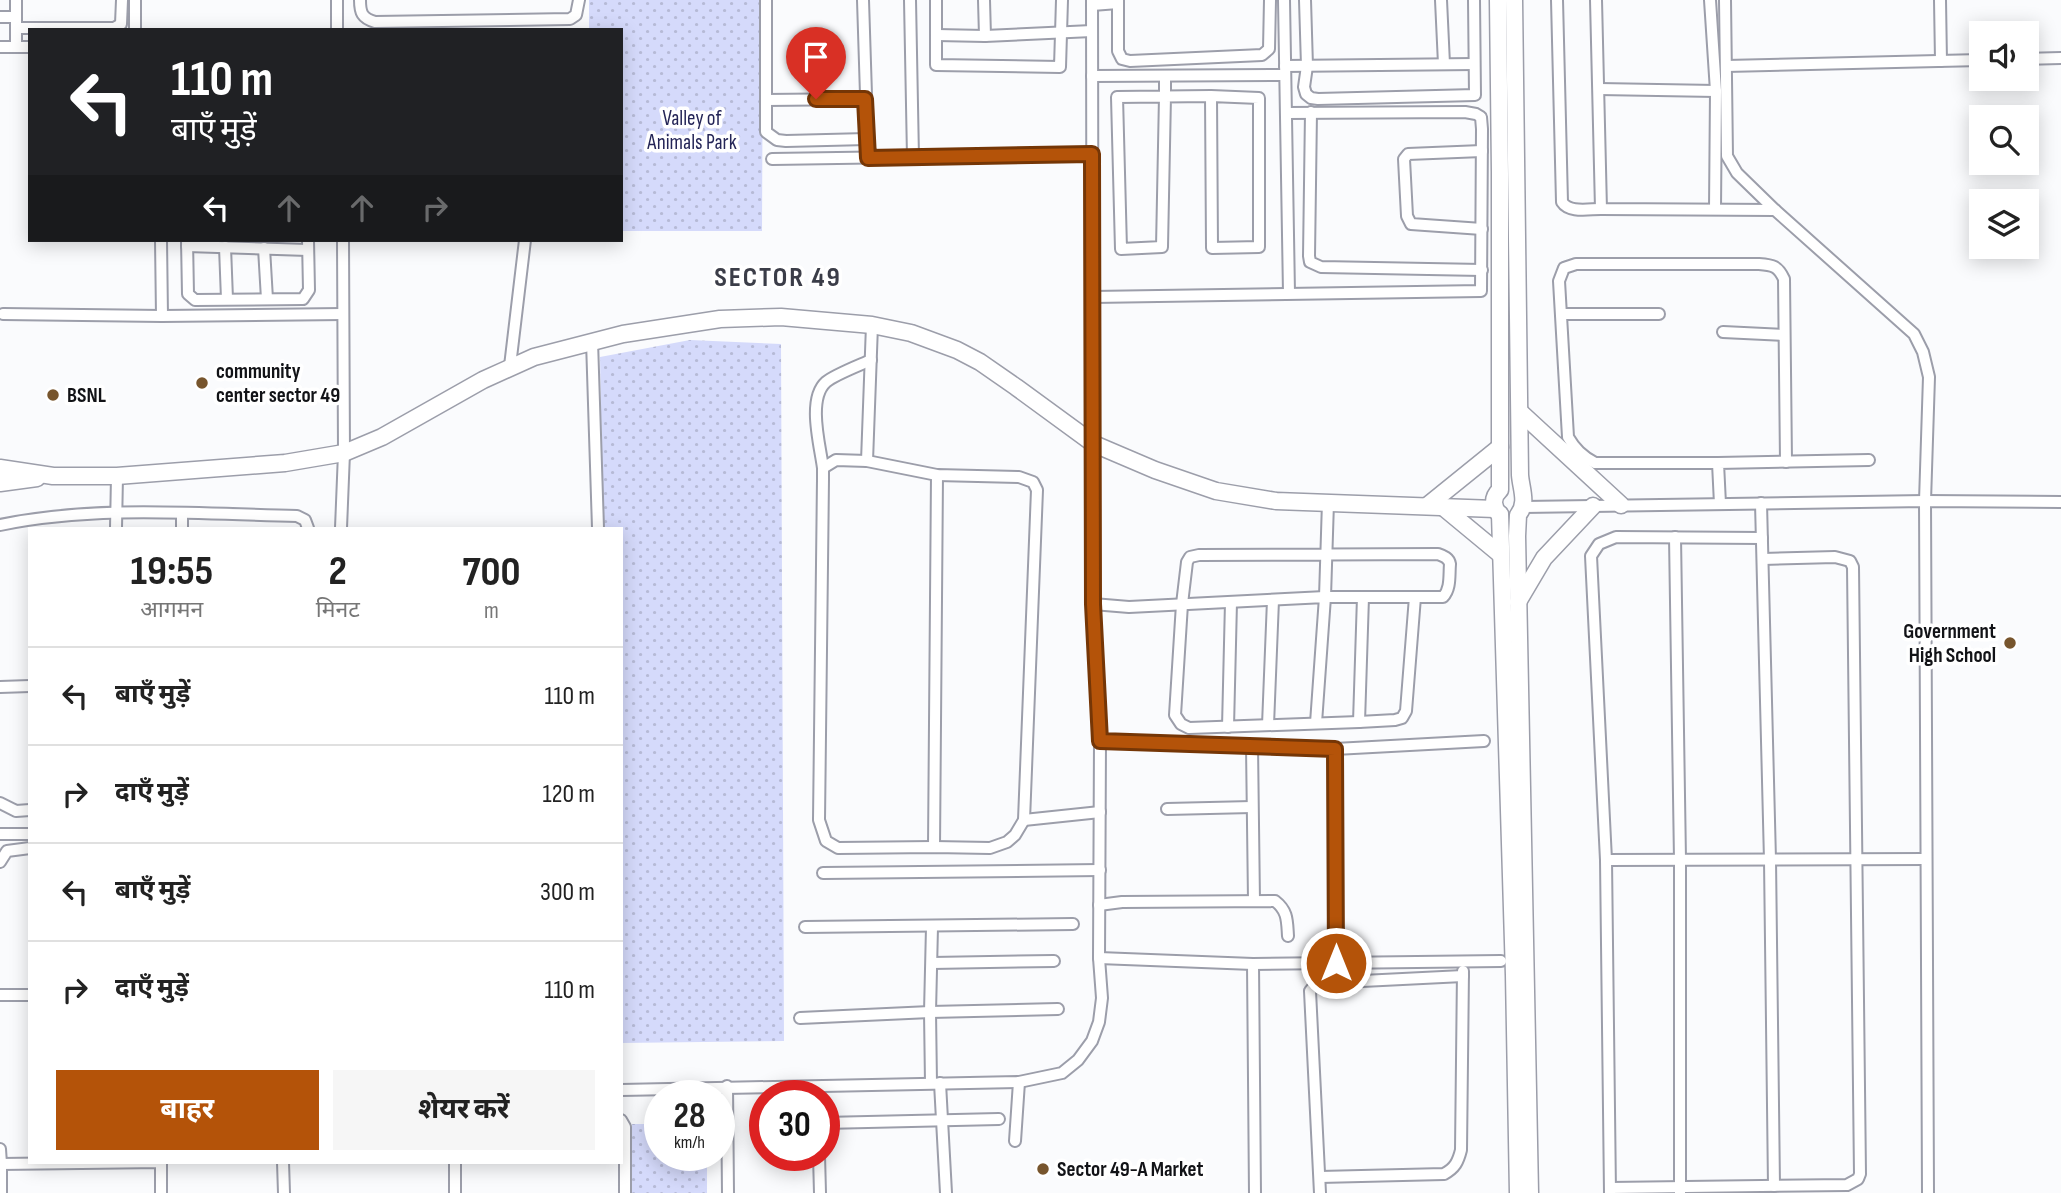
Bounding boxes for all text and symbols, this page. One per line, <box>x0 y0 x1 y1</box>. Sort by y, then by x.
map controls <box>1969 21 2039 259</box>
button: sound <box>1969 21 2039 91</box>
pin <box>786 27 846 99</box>
icon: arrive <box>797 38 835 76</box>
text: 110 m <box>171 51 273 110</box>
icon: left <box>56 56 147 147</box>
button: search <box>1969 105 2039 175</box>
park label: Valley of Animals Park <box>646 106 737 155</box>
text: बाएँ मुड़ें <box>171 111 257 150</box>
icon: left <box>197 189 235 227</box>
icon: ahead <box>270 189 308 227</box>
icon: ahead <box>343 189 381 227</box>
icon: right <box>416 189 454 227</box>
button: layers <box>1969 189 2039 259</box>
district label: SECTOR 49 <box>714 261 842 294</box>
place label: community center sector 49 <box>216 359 340 408</box>
marker: community center sector 49 <box>194 375 210 391</box>
place label: BSNL <box>67 383 106 408</box>
marker: BSNL <box>45 387 61 403</box>
text: 19:55 <box>131 546 213 597</box>
text: 2 <box>329 546 347 597</box>
text: 700 <box>462 547 520 598</box>
text: आगमन <box>140 596 203 624</box>
text: मिनट <box>316 596 360 624</box>
text: m <box>484 597 499 625</box>
place label: Government High School <box>1903 619 1996 668</box>
marker: Government High School <box>2002 635 2018 651</box>
icon: left <box>56 677 94 715</box>
text: बाएँ मुड़ें <box>115 679 190 710</box>
text: 110 m <box>544 681 595 712</box>
icon: right <box>56 775 94 813</box>
text: दाएँ मुड़ें <box>115 777 189 808</box>
text: 120 m <box>542 779 595 810</box>
icon: left <box>56 873 94 911</box>
text: बाएँ मुड़ें <box>115 875 190 906</box>
text: 300 m <box>540 877 595 908</box>
position arrow <box>1299 926 1373 1000</box>
icon: right <box>56 971 94 1009</box>
text: दाएँ मुड़ें <box>115 973 189 1004</box>
text: 110 m <box>544 975 595 1006</box>
button: बाहर <box>56 1070 319 1150</box>
button: शेयर करें <box>333 1070 595 1150</box>
speed limit sign: 30 <box>749 1080 840 1171</box>
text: 28 <box>674 1095 705 1138</box>
text: km/h <box>674 1132 705 1153</box>
place label: Sector 49-A Market <box>1057 1157 1203 1182</box>
marker: Sector 49-A Market <box>1035 1161 1051 1177</box>

